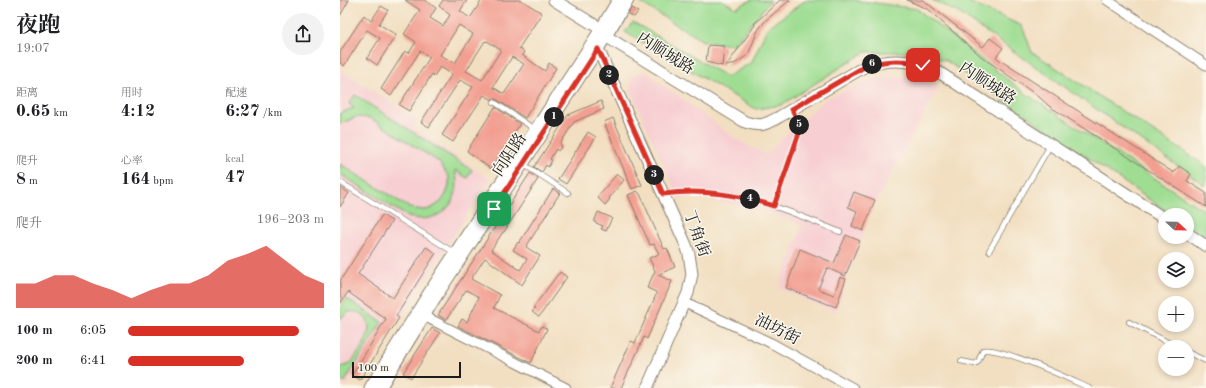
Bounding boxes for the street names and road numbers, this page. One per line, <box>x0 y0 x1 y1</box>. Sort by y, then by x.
street label: 内顺城路 <box>634 29 697 78</box>
street label: 内顺城路 <box>956 58 1019 108</box>
street label: 向阳路 <box>489 129 530 179</box>
street label: 丁角街 <box>680 208 714 259</box>
street label: 油坊街 <box>752 310 803 348</box>

